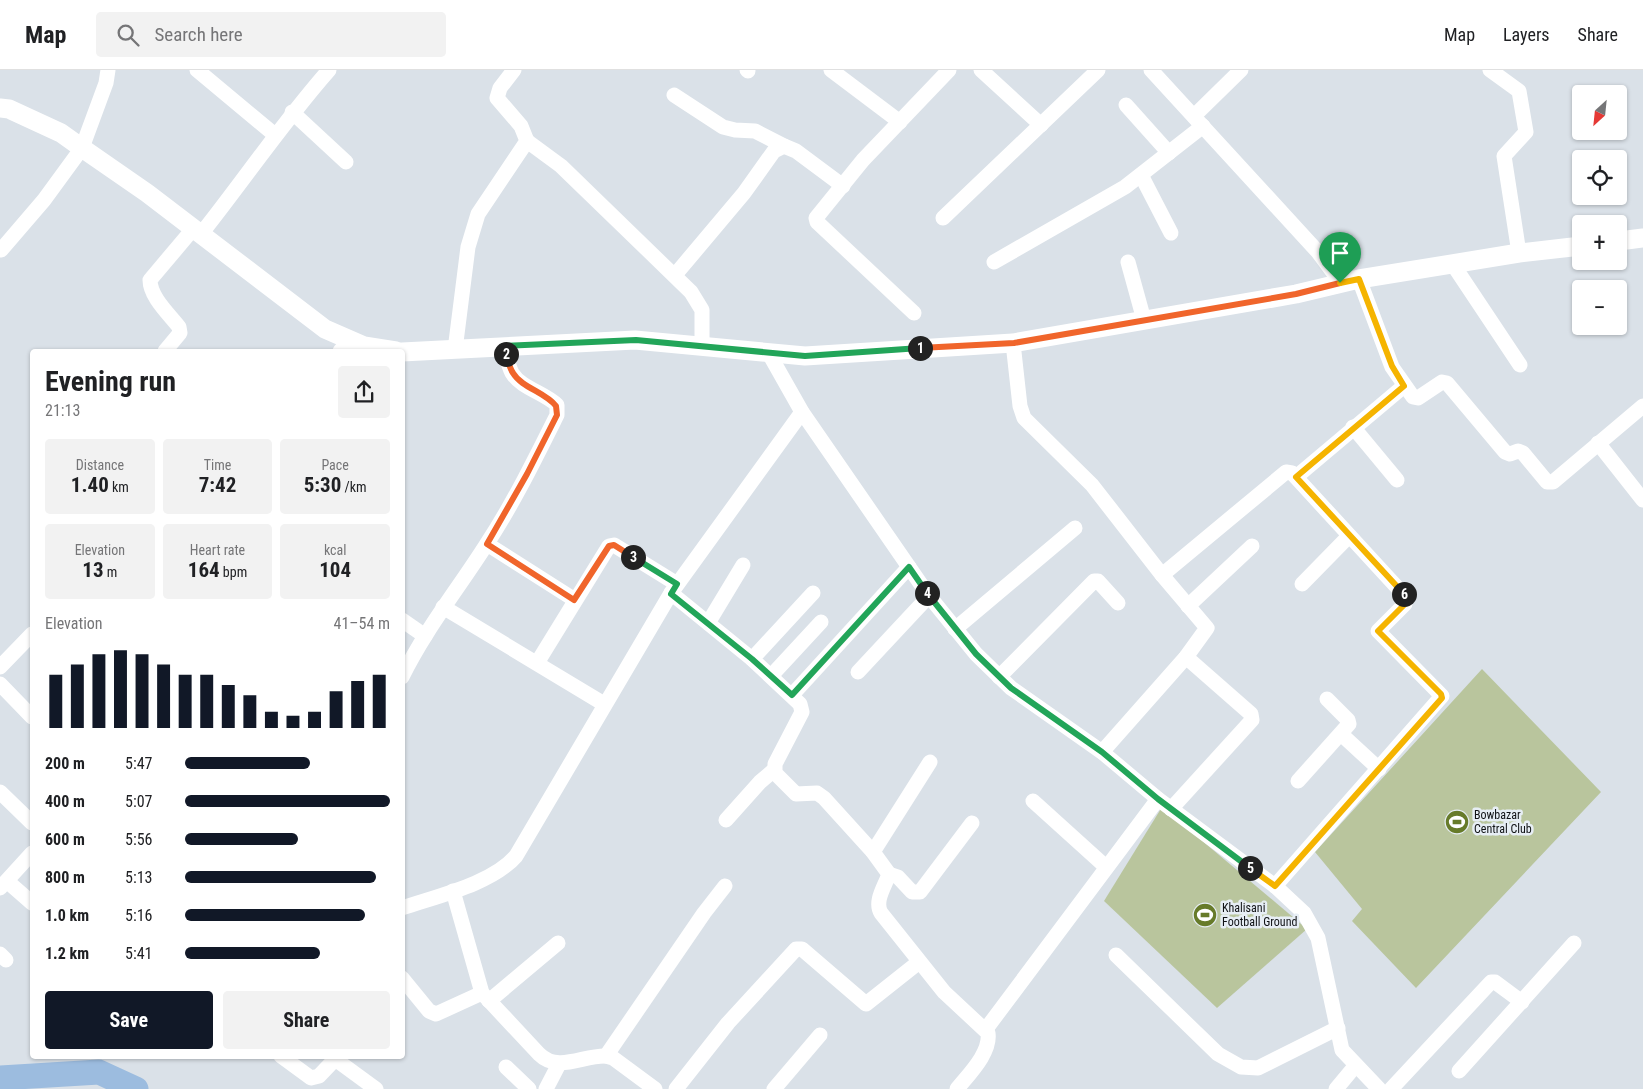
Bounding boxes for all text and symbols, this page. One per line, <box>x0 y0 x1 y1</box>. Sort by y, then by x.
search box <box>96 12 446 57</box>
text: Map <box>25 21 66 49</box>
icon: search <box>114 21 142 49</box>
text: Search here <box>154 23 243 46</box>
text: Map <box>1444 24 1475 45</box>
text: Layers <box>1503 24 1550 45</box>
text: Share <box>1578 24 1618 45</box>
north arrow <box>1572 85 1628 140</box>
map controls <box>1572 85 1627 335</box>
button: locate <box>1572 150 1627 205</box>
button: + <box>1572 215 1627 270</box>
pin <box>1319 232 1361 283</box>
icon: arrive <box>1326 239 1354 267</box>
button: − <box>1572 280 1627 335</box>
pin: 1 <box>908 336 932 360</box>
text: 1 <box>917 340 924 356</box>
pin: 2 <box>494 342 518 366</box>
text: 2 <box>503 346 510 362</box>
text: Evening run <box>45 365 176 398</box>
button: share <box>338 366 390 418</box>
text: 21:13 <box>45 401 80 420</box>
text: Distance <box>76 457 124 473</box>
text: Time <box>204 457 231 473</box>
text: Pace <box>321 457 349 473</box>
text: 1.40 <box>71 473 109 497</box>
text: 7:42 <box>199 473 236 497</box>
text: 5:30 <box>304 473 341 497</box>
text: km <box>109 479 129 495</box>
text: /km <box>341 479 367 495</box>
text: Elevation <box>75 542 125 558</box>
text: Heart rate <box>190 542 245 558</box>
text: kcal <box>324 542 346 558</box>
pin: 3 <box>620 544 646 570</box>
text: 3 <box>630 549 637 565</box>
text: 13 <box>82 558 104 582</box>
text: 164 <box>188 558 220 582</box>
text: 104 <box>319 558 351 582</box>
text: m <box>104 564 117 580</box>
text: bpm <box>220 564 247 580</box>
pin: 4 <box>914 580 940 606</box>
pin: 6 <box>1392 582 1416 606</box>
text: 4 <box>924 585 931 601</box>
text: 6 <box>1401 586 1408 602</box>
text: Elevation <box>45 614 103 633</box>
text: 41–54 m <box>334 614 390 633</box>
text: 200 m <box>45 754 85 773</box>
text: 5:47 <box>125 754 152 773</box>
text: 400 m <box>45 792 85 811</box>
text: 5:07 <box>125 792 152 811</box>
place label: Bowbazar Central Club <box>1474 808 1532 836</box>
sports icon: Bowbazar Central Club <box>1444 809 1470 835</box>
text: 600 m <box>45 830 85 849</box>
text: 5:56 <box>125 830 152 849</box>
pin: 5 <box>1238 856 1262 880</box>
text: 5 <box>1247 860 1254 876</box>
text: 800 m <box>45 868 85 887</box>
text: 5:13 <box>125 868 152 887</box>
place label: Khalisani Football Ground <box>1222 901 1297 929</box>
sports icon: Khalisani Football Ground <box>1192 902 1218 928</box>
text: 1.0 km <box>45 906 89 925</box>
text: 5:16 <box>125 906 152 925</box>
text: 1.2 km <box>45 944 89 963</box>
text: 5:41 <box>125 944 152 963</box>
button: Save <box>45 991 213 1049</box>
button: Share <box>223 991 390 1049</box>

